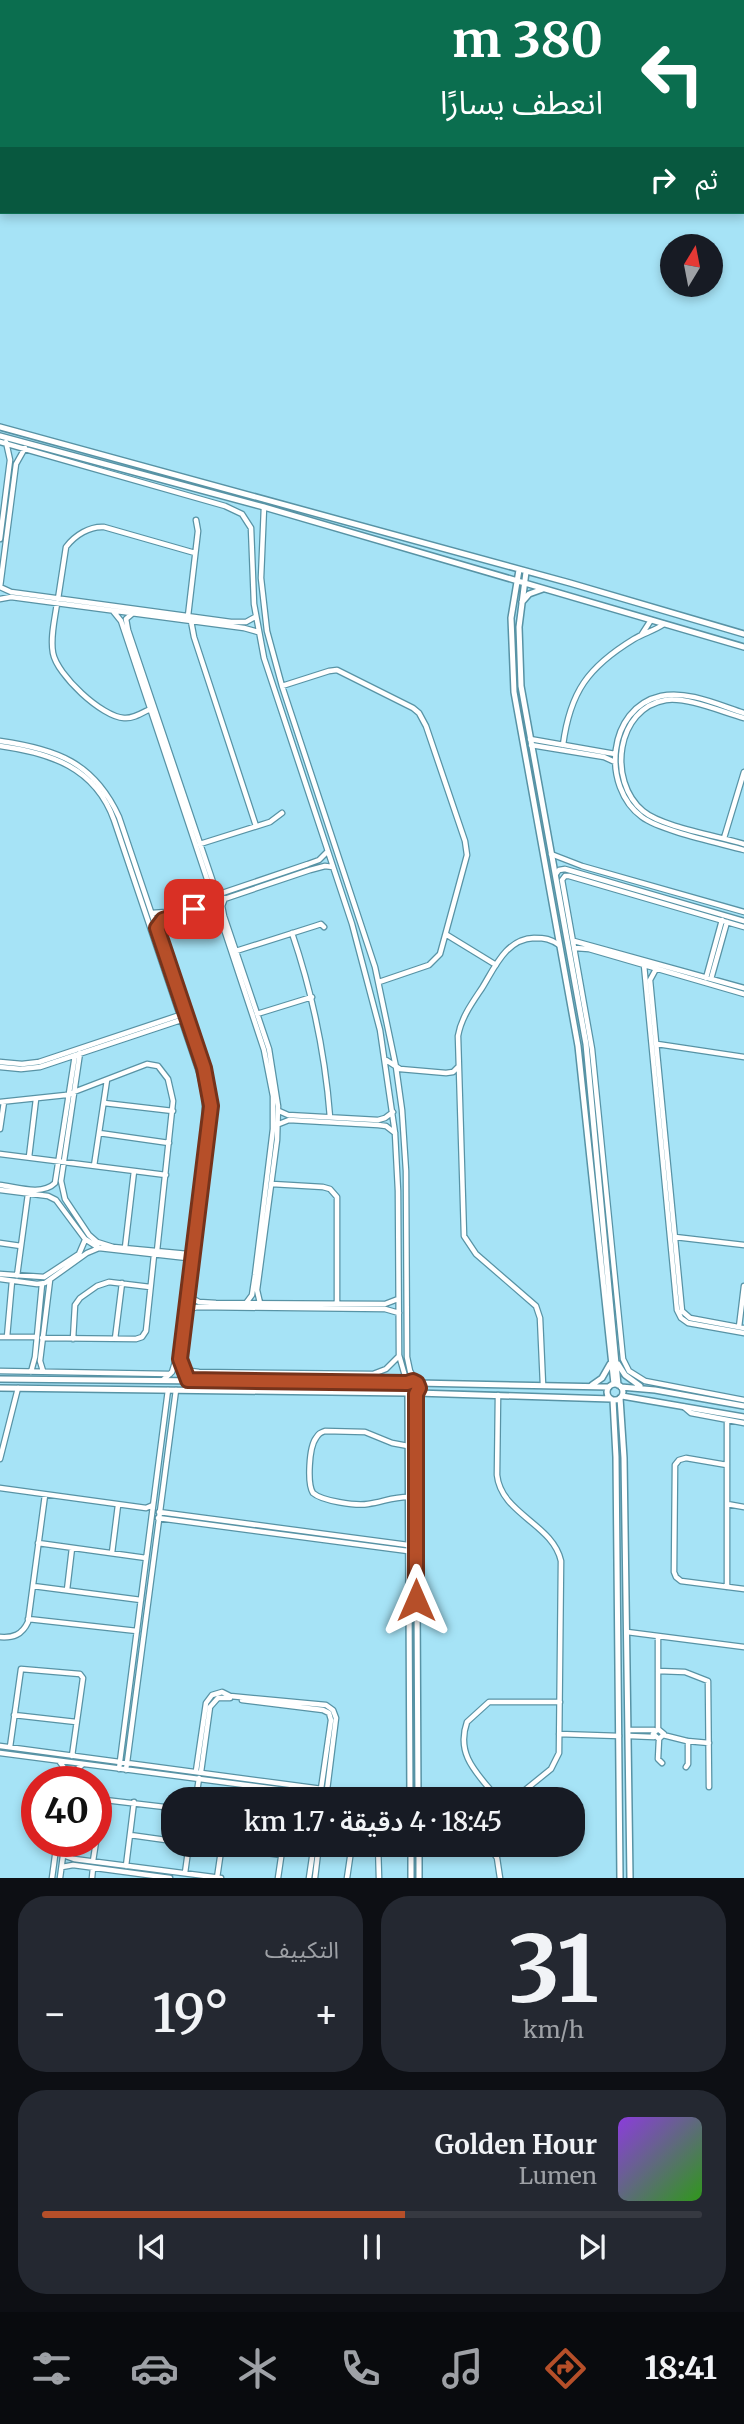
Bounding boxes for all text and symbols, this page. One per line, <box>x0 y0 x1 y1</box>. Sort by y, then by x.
text: 380 m <box>452 9 603 70</box>
icon: left <box>627 28 718 119</box>
text: انعطف يسارًا <box>440 83 603 123</box>
icon: right <box>644 161 682 199</box>
text: ثم <box>696 163 718 196</box>
north arrow <box>660 234 723 298</box>
map controls <box>660 234 723 297</box>
pin <box>164 879 224 939</box>
icon: arrive <box>175 890 213 928</box>
position arrow <box>379 1563 453 1637</box>
speed limit sign: 40 <box>21 1766 112 1857</box>
text: 18:45 · 4 دقيقة · 1.7 km <box>244 1805 502 1838</box>
text: 31 <box>508 1912 599 2027</box>
text: التكييف <box>265 1935 339 1964</box>
text: 19° <box>152 1981 229 2046</box>
text: − <box>42 1990 67 2037</box>
text: + <box>314 1990 339 2037</box>
text: km/h <box>523 2015 584 2044</box>
text: Golden Hour <box>435 2128 597 2161</box>
text: Lumen <box>519 2161 597 2190</box>
icon: previous <box>133 2228 171 2266</box>
icon: pause <box>353 2228 391 2266</box>
icon: next <box>573 2228 611 2266</box>
icon: filters <box>27 2344 76 2393</box>
icon: car <box>130 2344 179 2393</box>
icon: climate <box>233 2344 282 2393</box>
icon: phone <box>336 2344 385 2393</box>
icon: music <box>438 2344 487 2393</box>
icon: directions <box>541 2344 590 2393</box>
text: 18:41 <box>644 2348 717 2388</box>

